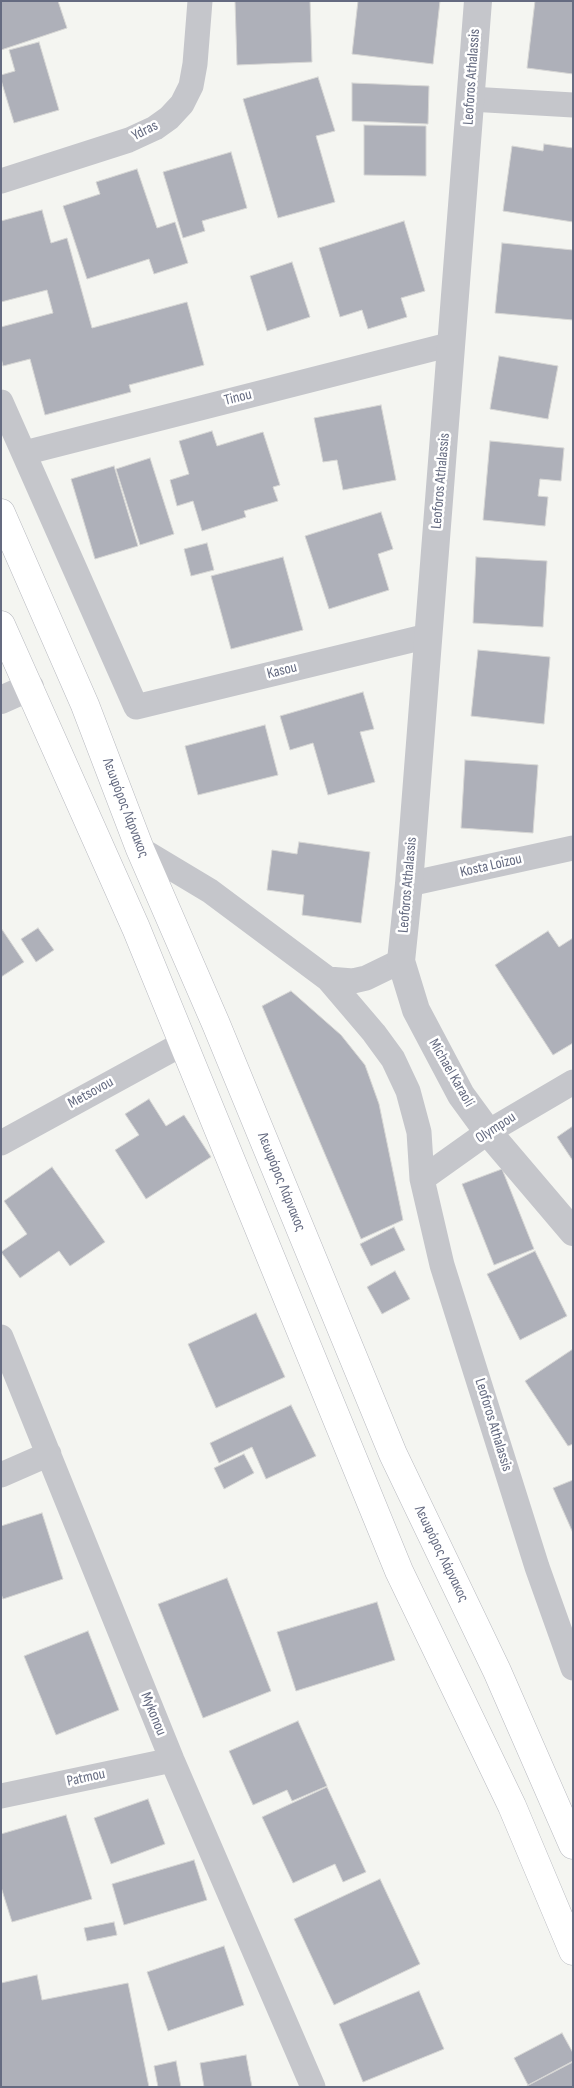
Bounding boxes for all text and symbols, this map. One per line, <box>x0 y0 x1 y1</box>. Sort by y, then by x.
street label: Leoforos Athalassis <box>460 28 484 126</box>
street label: Ydras <box>129 117 161 145</box>
street label: Tinou <box>222 386 254 410</box>
street label: Leoforos Athalassis <box>428 432 454 530</box>
street label: Kasou <box>265 659 299 683</box>
street label: Λεωφόρος Λάρνακος <box>98 756 152 860</box>
street label: Leoforos Athalassis <box>395 836 421 934</box>
street label: Kosta Loizou <box>458 850 524 882</box>
street label: Michael Karaoli <box>424 1036 478 1110</box>
street label: Metsovou <box>65 1073 117 1113</box>
street label: Olympou <box>473 1108 519 1148</box>
street label: Λεωφόρος Λάρνακος <box>253 1130 309 1234</box>
street label: Leoforos Athalassis <box>470 1376 516 1474</box>
street label: Λεωφόρος Λάρνακος <box>410 1503 472 1605</box>
street label: Mykonou <box>136 1690 170 1738</box>
street label: Patmou <box>65 1765 107 1791</box>

